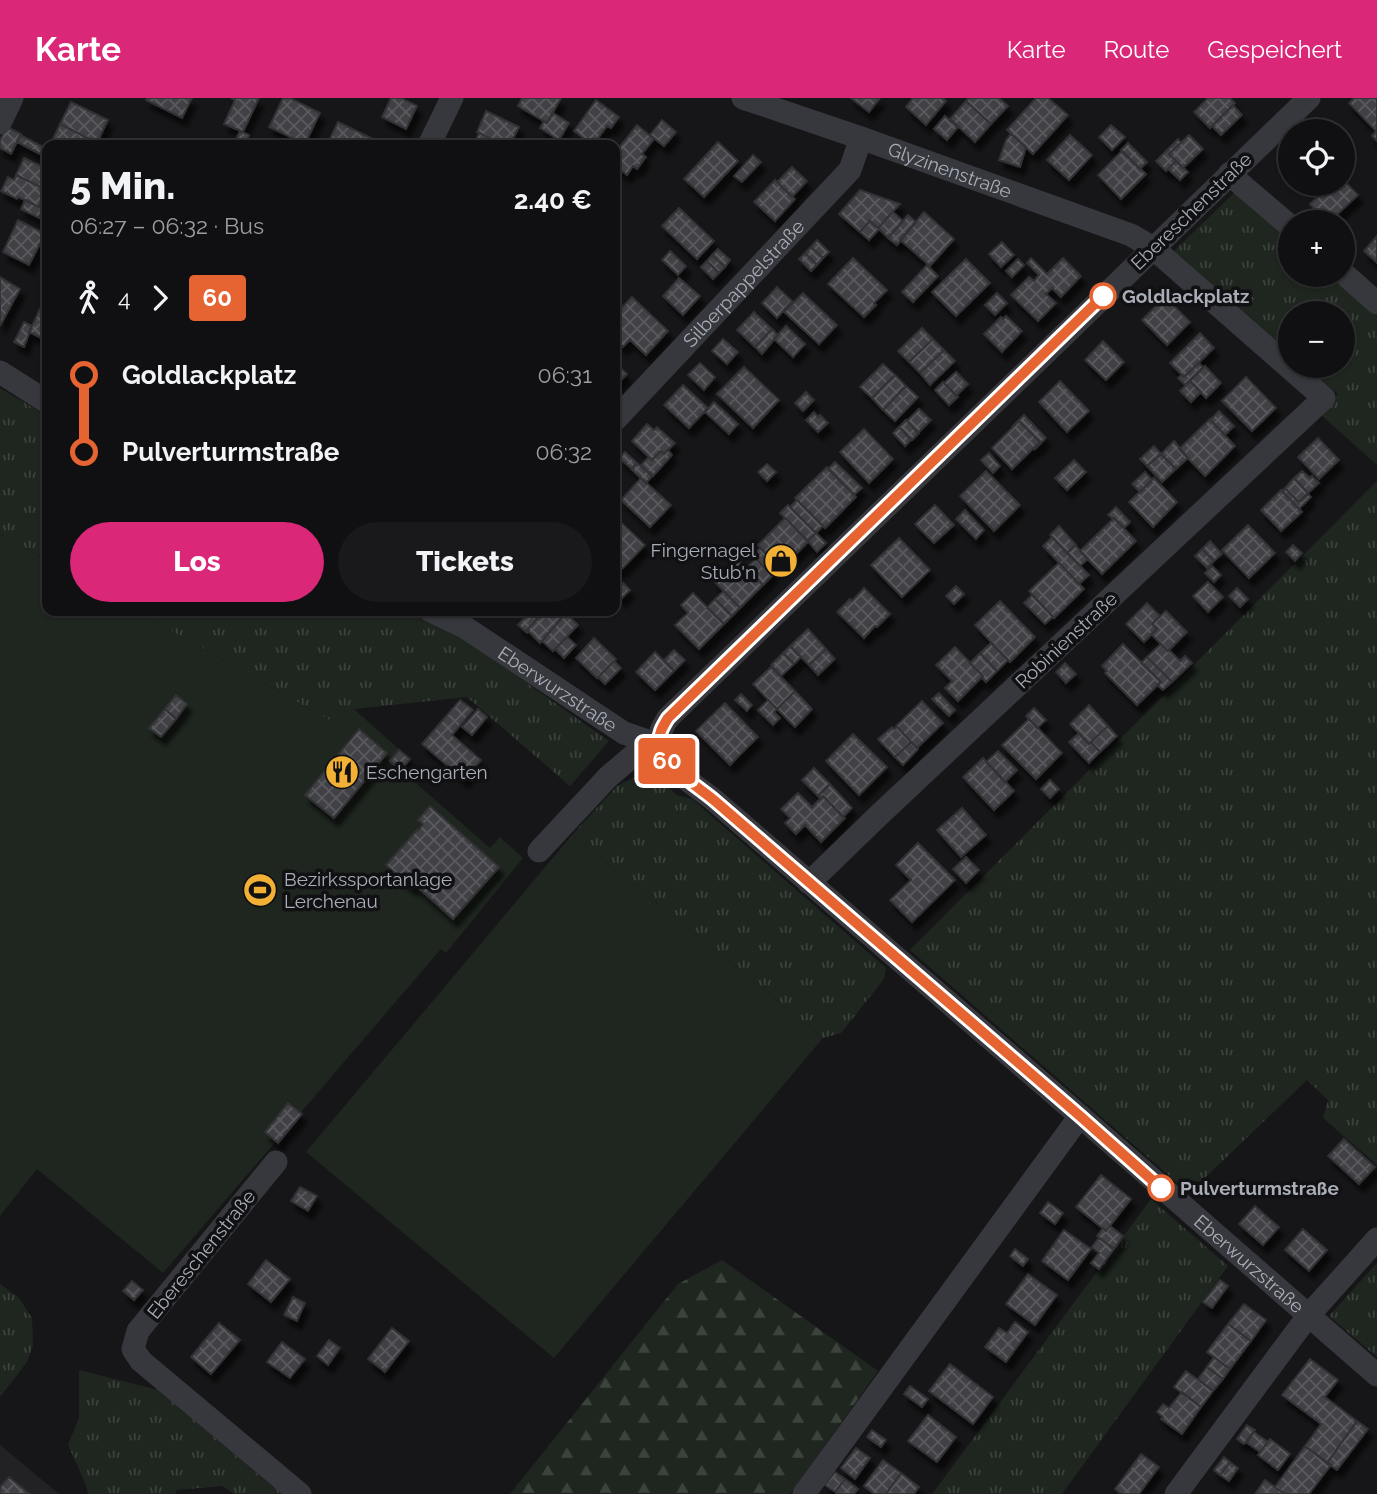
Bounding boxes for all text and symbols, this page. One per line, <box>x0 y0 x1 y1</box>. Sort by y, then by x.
text: Karte <box>35 30 121 69</box>
text: Karte <box>1007 35 1066 64</box>
text: Route <box>1104 35 1169 64</box>
text: Gespeichert <box>1207 35 1342 64</box>
map controls <box>1278 119 1355 378</box>
button: locate <box>1278 119 1355 196</box>
street label: Glyzinenstraße <box>885 138 1015 202</box>
street label: Ebereschenstraße <box>1126 148 1256 274</box>
text: 5 Min. <box>70 163 175 208</box>
text: 2.40 € <box>514 185 592 215</box>
button: + <box>1278 210 1355 287</box>
text: 06:27 – 06:32 · Bus <box>70 212 264 239</box>
street label: Silberpappelstraße <box>678 215 809 352</box>
icon: walk <box>70 279 108 317</box>
icon: forward <box>141 279 179 317</box>
text: 60 <box>203 283 232 312</box>
marker: Goldlackplatz <box>1090 283 1116 309</box>
text: 4 <box>118 284 131 311</box>
place label: Goldlackplatz <box>1122 285 1249 307</box>
button: − <box>1278 301 1355 378</box>
text: Goldlackplatz <box>122 360 296 390</box>
text: 06:31 <box>538 361 592 388</box>
text: Pulverturmstraße <box>122 437 339 467</box>
text: 06:32 <box>535 438 592 465</box>
button: Los <box>70 522 324 602</box>
button: Tickets <box>338 522 592 602</box>
place label: Fingernagel Stub'n <box>651 539 757 583</box>
shop icon: Fingernagel Stub'n <box>762 542 800 580</box>
street label: Robinienstraße <box>1011 587 1121 693</box>
street label: Eberwurzstraße <box>494 642 621 736</box>
line badge: 60 <box>636 738 698 784</box>
text: 60 <box>652 746 682 775</box>
restaurant icon: Eschengarten <box>323 753 361 791</box>
place label: Eschengarten <box>366 761 488 783</box>
place label: Bezirkssportanlage Lerchenau <box>284 868 452 912</box>
sports icon: Bezirkssportanlage Lerchenau <box>241 871 279 909</box>
marker: Pulverturmstraße <box>1148 1175 1174 1201</box>
place label: Pulverturmstraße <box>1180 1177 1339 1199</box>
street label: Ebereschenstraße <box>142 1185 260 1323</box>
street label: Eberwurzstraße <box>1190 1210 1308 1317</box>

